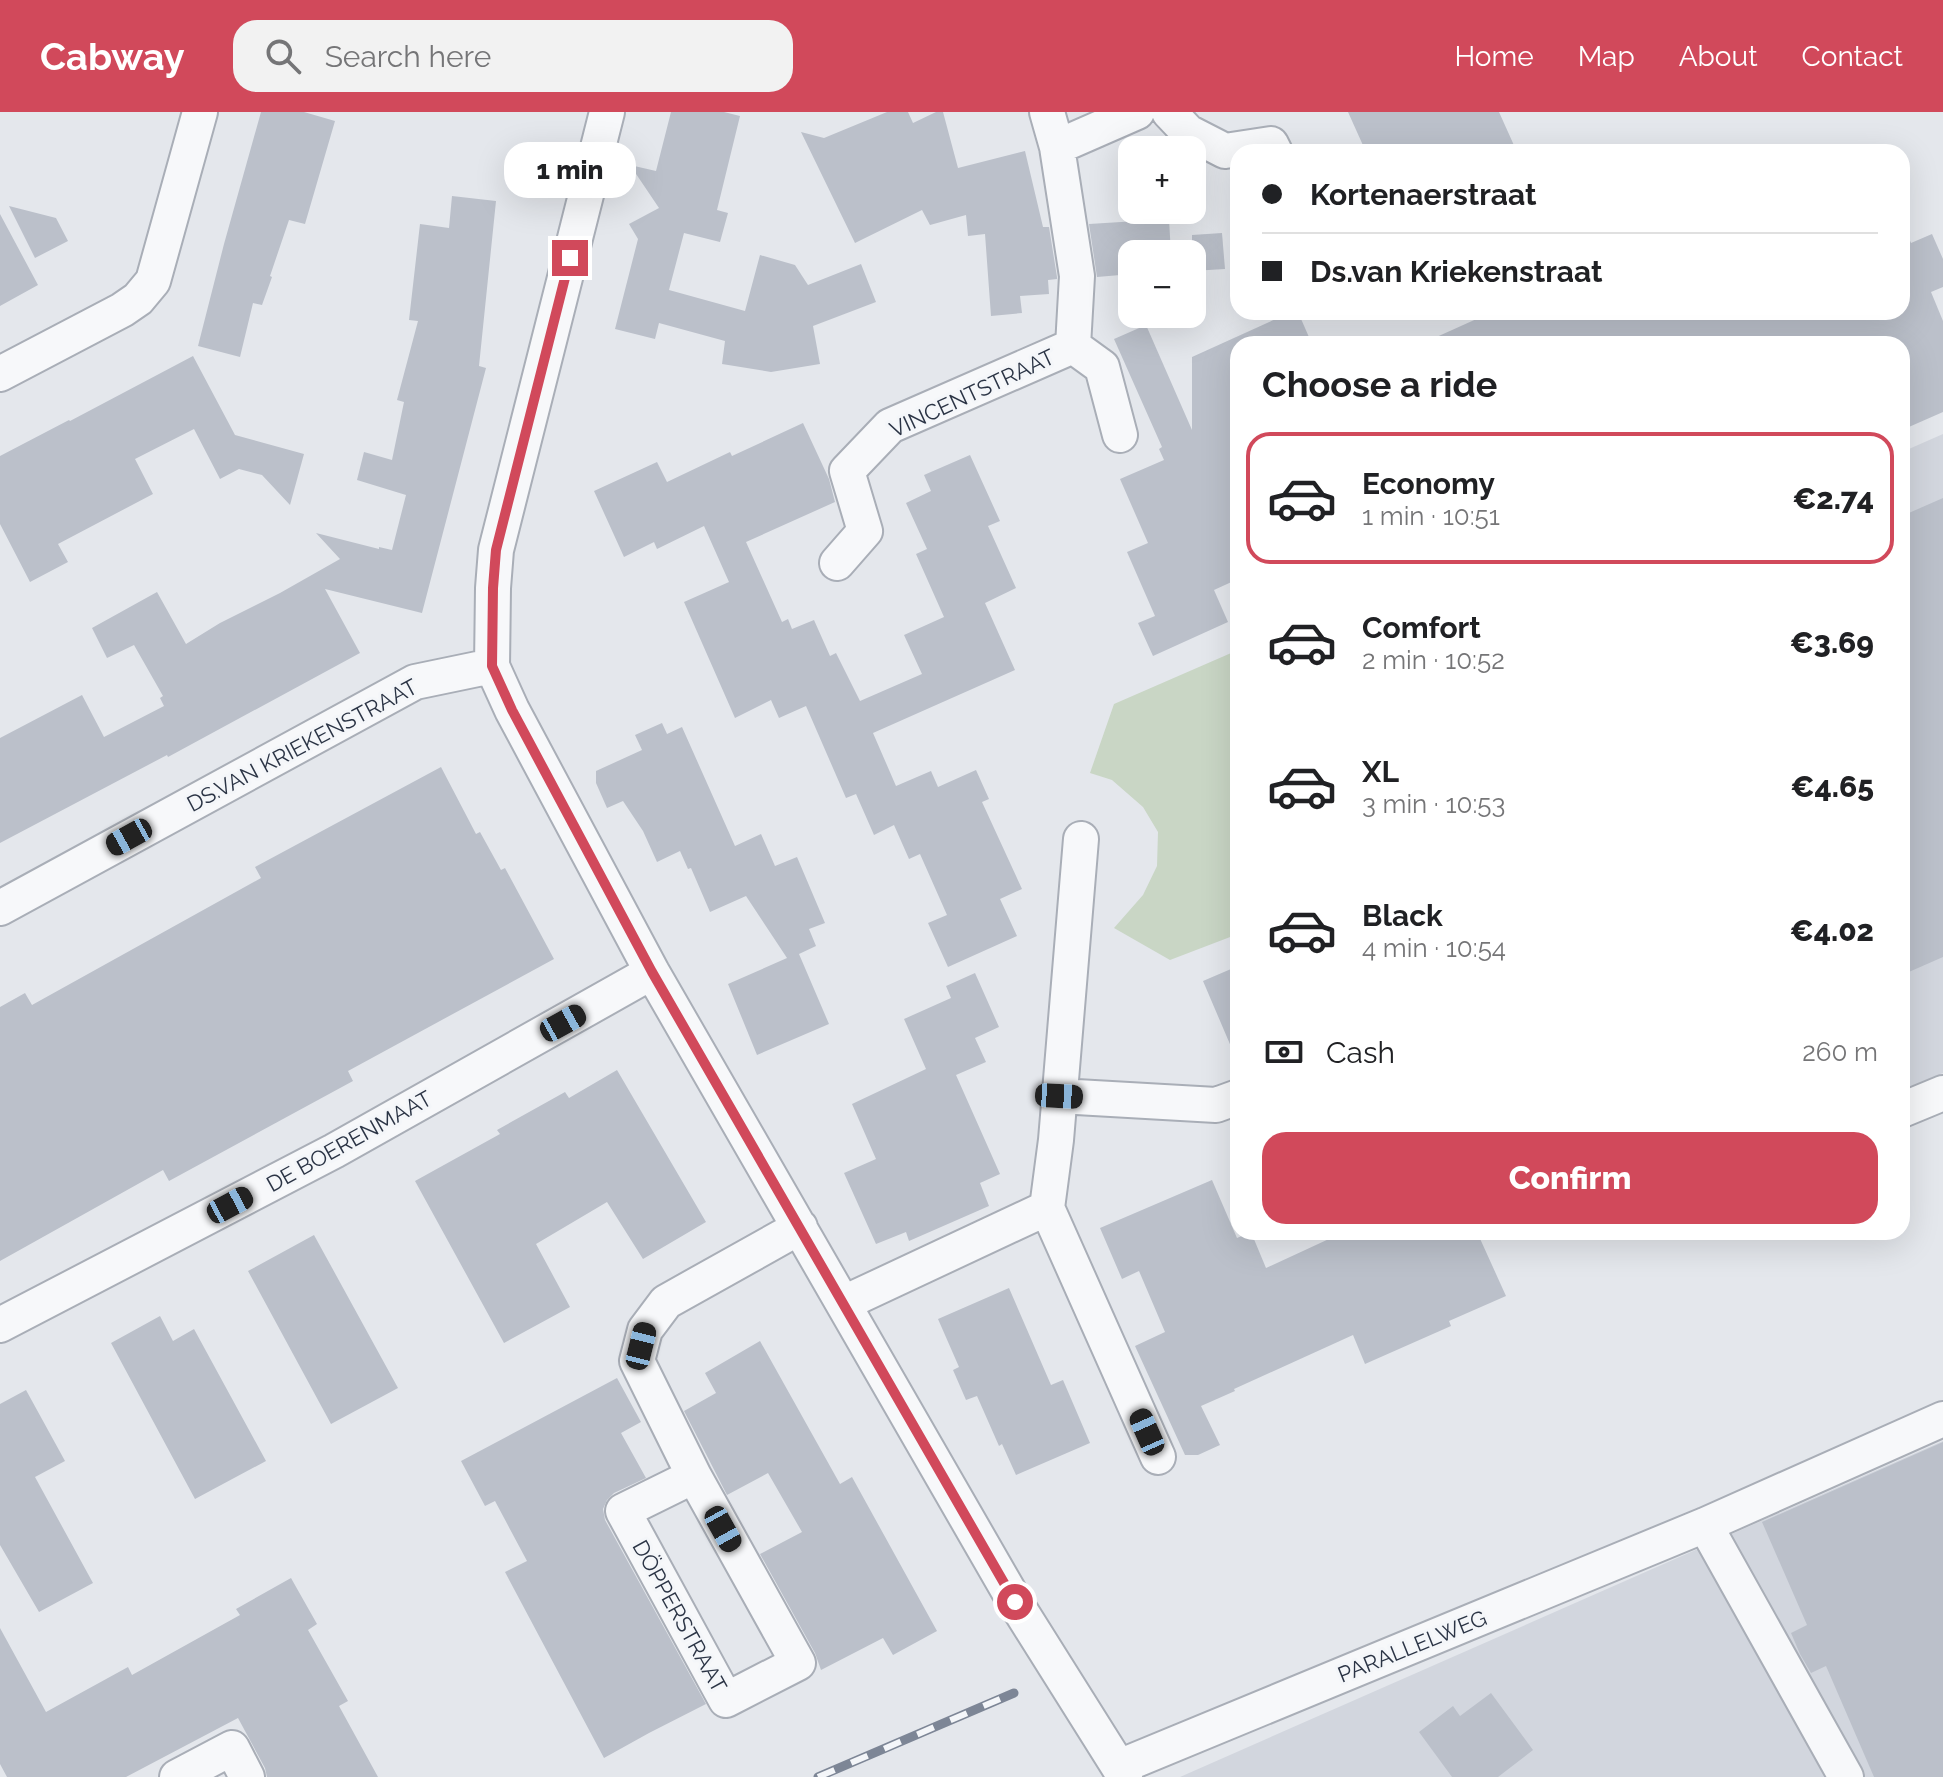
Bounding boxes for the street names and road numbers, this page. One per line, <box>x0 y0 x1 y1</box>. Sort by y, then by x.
street label: VINCENTSTRAAT <box>885 343 1059 443</box>
street label: DS.VAN KRIEKENSTRAAT <box>182 673 422 817</box>
street label: DE BOERENMAAT <box>262 1085 437 1197</box>
street label: DÖPPERSTRAAT <box>627 1535 733 1697</box>
street label: PARALLELWEG <box>1334 1604 1490 1688</box>

